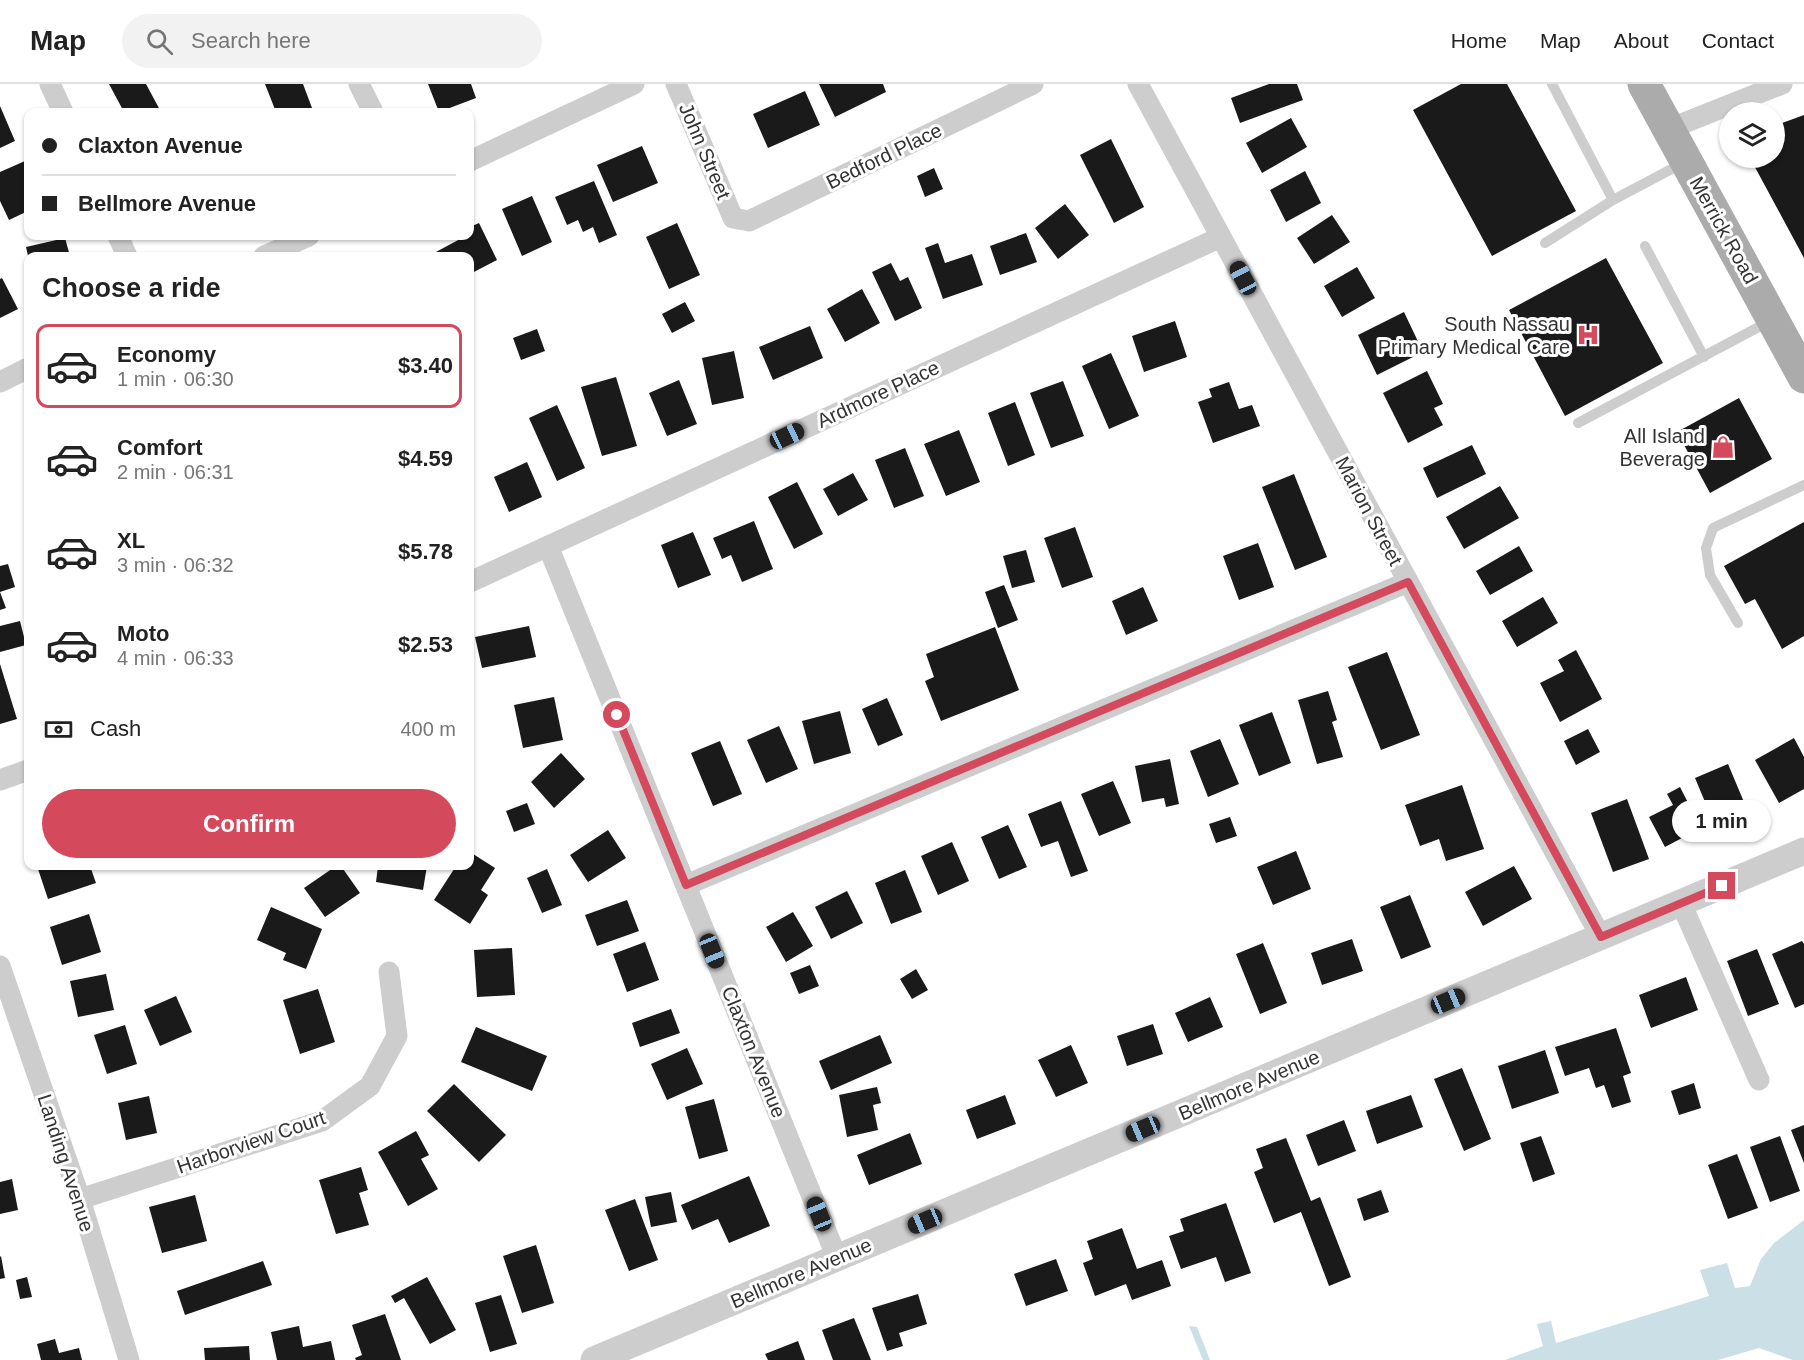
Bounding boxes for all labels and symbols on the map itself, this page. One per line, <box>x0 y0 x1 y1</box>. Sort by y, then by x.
street label: John Street <box>675 100 735 203</box>
street label: Bedford Place <box>823 119 945 193</box>
street label: Merrick Road <box>1686 173 1762 287</box>
car <box>1227 258 1259 298</box>
place label: South Nassau Primary Medical Care <box>1378 313 1570 358</box>
hospital icon: South Nassau Primary Medical Care <box>1575 322 1601 348</box>
street label: Ardmore Place <box>813 356 943 432</box>
car <box>767 420 807 452</box>
place label: All Island Beverage <box>1619 425 1705 470</box>
shop icon: All Island Beverage <box>1710 434 1736 460</box>
street label: Marion Street <box>1331 453 1407 570</box>
route start <box>603 701 630 728</box>
callout: 1 min <box>1672 799 1772 841</box>
route end <box>1708 872 1735 899</box>
car <box>697 931 727 971</box>
street label: Claxton Avenue <box>718 983 790 1121</box>
car <box>1428 986 1468 1016</box>
street label: Bellmore Avenue <box>1175 1045 1323 1125</box>
street label: Landing Avenue <box>33 1092 99 1234</box>
street label: Harborview Court <box>174 1106 329 1178</box>
car <box>1123 1114 1163 1144</box>
car <box>804 1194 834 1234</box>
car <box>905 1206 945 1236</box>
street label: Bellmore Avenue <box>727 1233 875 1313</box>

